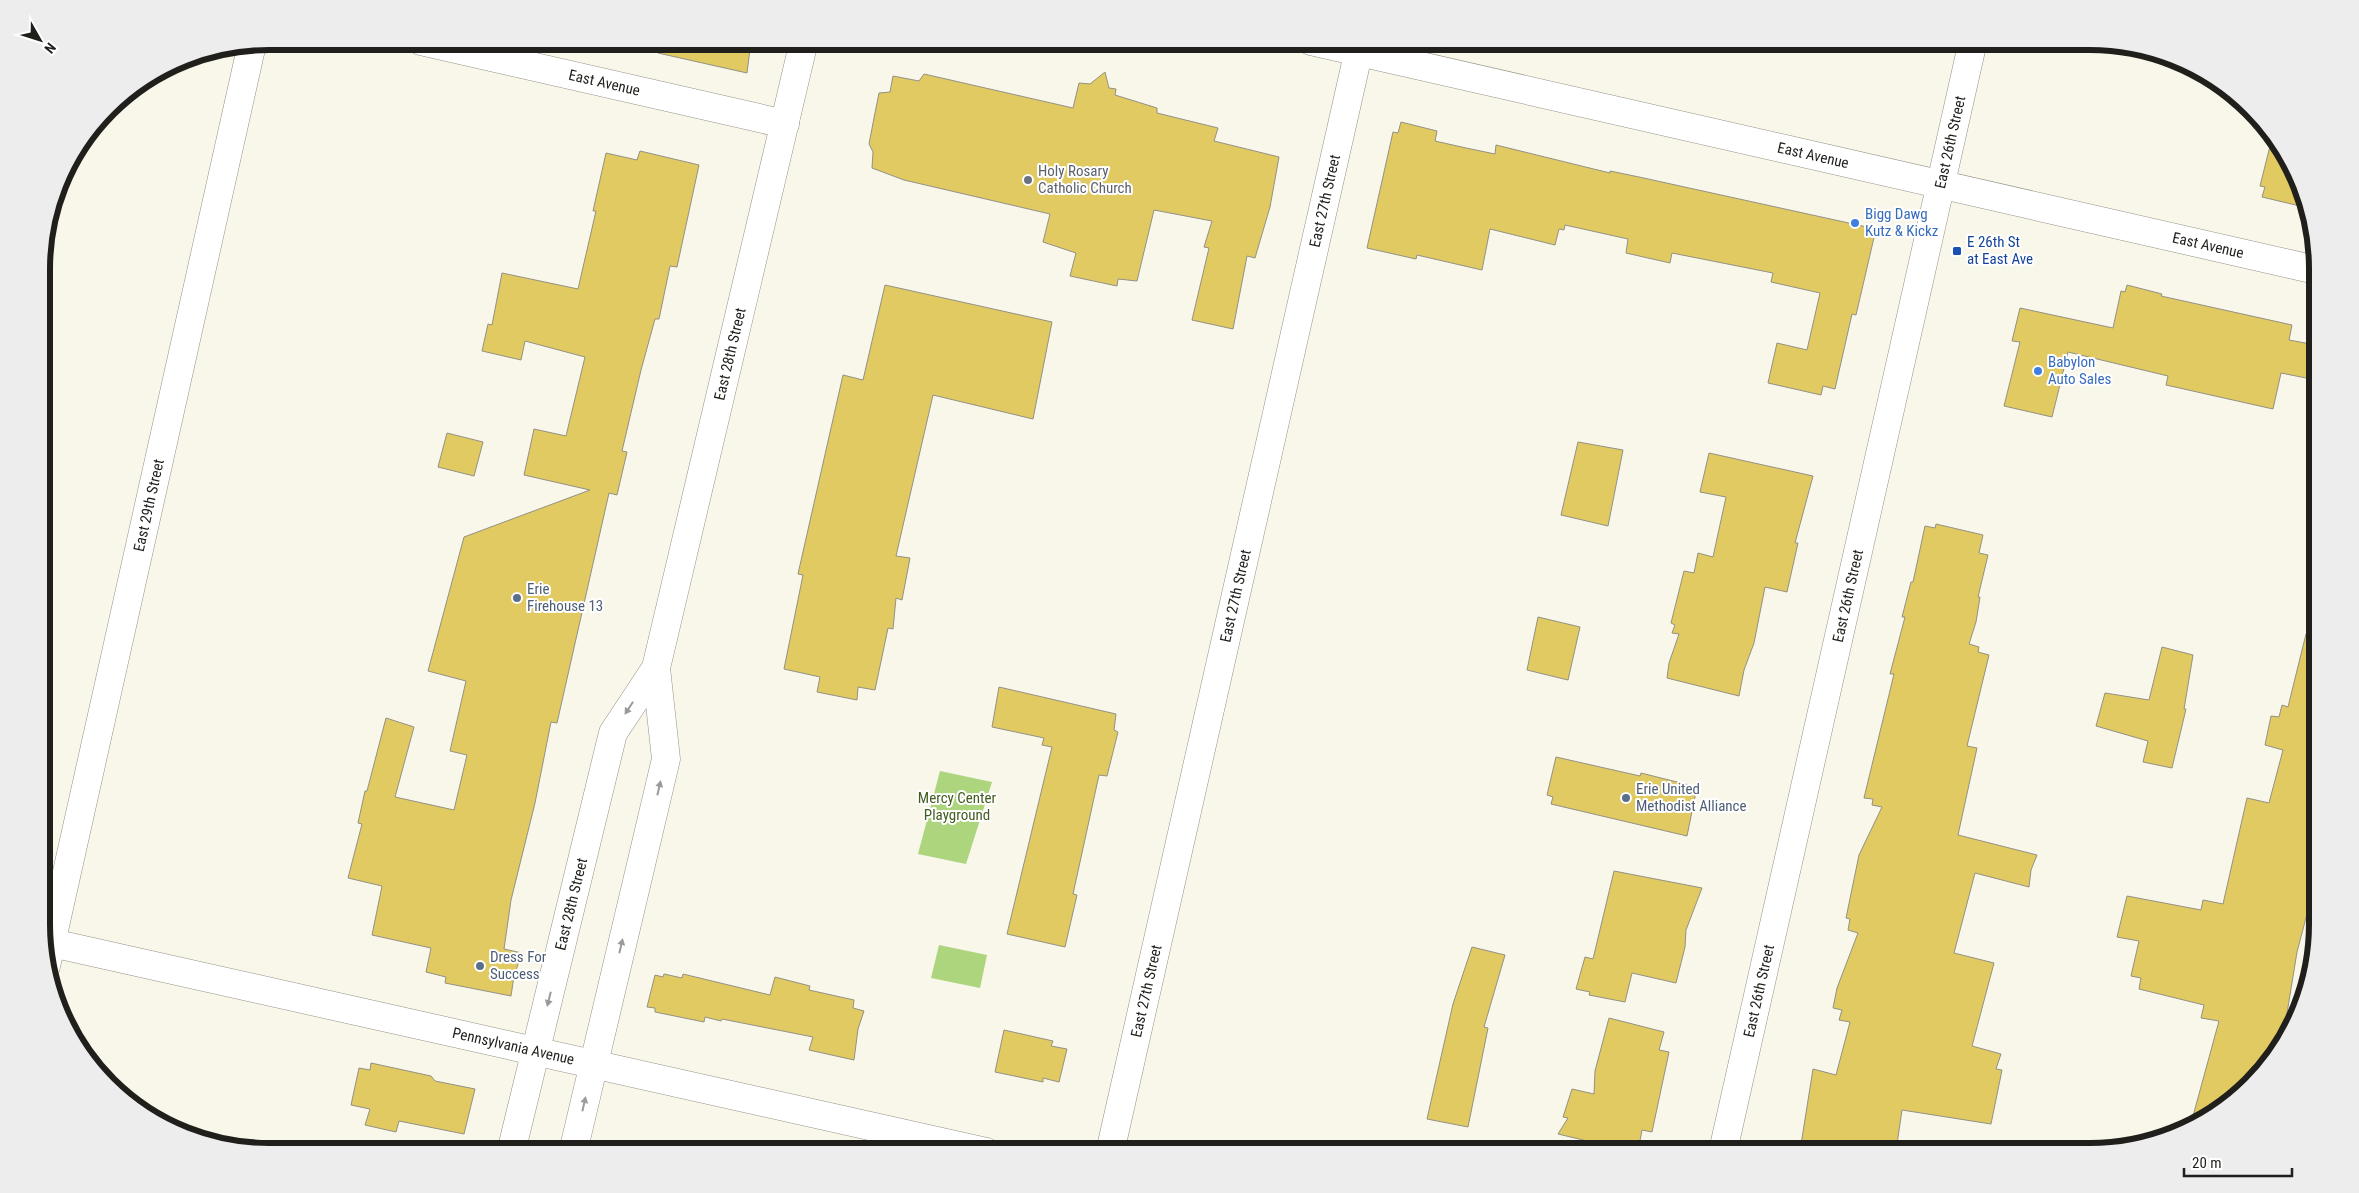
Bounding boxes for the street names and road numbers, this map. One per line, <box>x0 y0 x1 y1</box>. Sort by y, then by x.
street label: East Avenue <box>567 66 642 100</box>
street label: East 26th Street <box>1931 94 1969 190</box>
street label: East Avenue <box>1776 139 1851 172</box>
street label: East 27th Street <box>1306 153 1344 249</box>
street label: East Avenue <box>2171 229 2245 262</box>
street label: East 28th Street <box>710 306 750 402</box>
street label: East 29th Street <box>130 457 168 553</box>
street label: East 27th Street <box>1216 548 1255 644</box>
street label: East 26th Street <box>1829 548 1867 644</box>
street label: East 28th Street <box>551 856 591 952</box>
street label: East 27th Street <box>1127 943 1166 1039</box>
street label: East 26th Street <box>1740 943 1778 1039</box>
street label: Pennsylvania Avenue <box>451 1024 576 1069</box>

